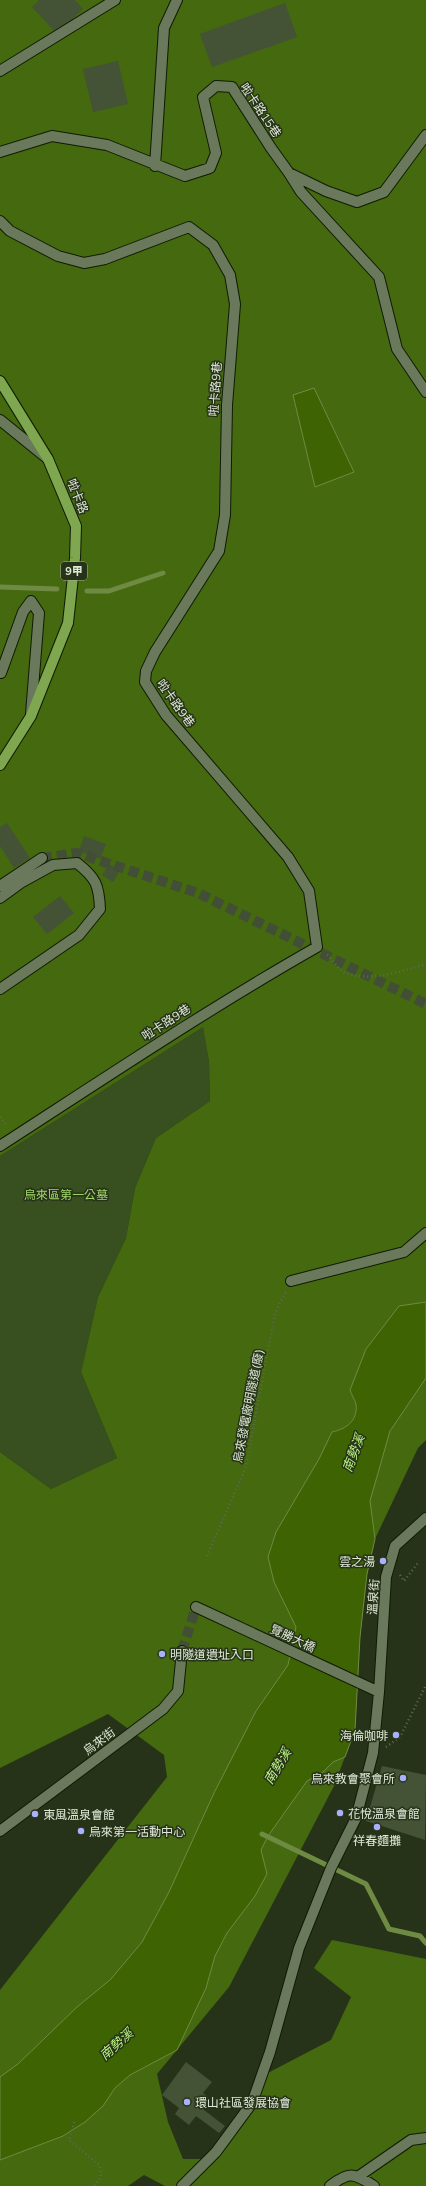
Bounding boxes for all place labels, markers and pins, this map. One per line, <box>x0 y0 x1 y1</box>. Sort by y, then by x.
place label: 雲之湯 <box>339 1554 375 1569</box>
marker: 雲之湯 <box>378 1556 388 1566</box>
place label: 明隧道遺址入口 <box>170 1647 254 1662</box>
marker: 明隧道遺址入口 <box>157 1649 167 1659</box>
place label: 海倫咖啡 <box>340 1728 388 1743</box>
marker: 海倫咖啡 <box>391 1730 401 1740</box>
place label: 烏來教會聚會所 <box>311 1771 395 1786</box>
marker: 烏來教會聚會所 <box>398 1773 408 1783</box>
place label: 花悅溫泉會館 <box>348 1806 420 1821</box>
place label: 東風溫泉會館 <box>43 1807 115 1822</box>
marker: 花悅溫泉會館 <box>335 1808 345 1818</box>
marker: 東風溫泉會館 <box>30 1809 40 1819</box>
marker: 祥春麵攤 <box>372 1822 382 1832</box>
place label: 烏來第一活動中心 <box>89 1824 185 1839</box>
marker: 烏來第一活動中心 <box>76 1826 86 1836</box>
place label: 祥春麵攤 <box>353 1833 401 1848</box>
place label: 環山社區發展協會 <box>195 2095 291 2110</box>
marker: 環山社區發展協會 <box>182 2097 192 2107</box>

